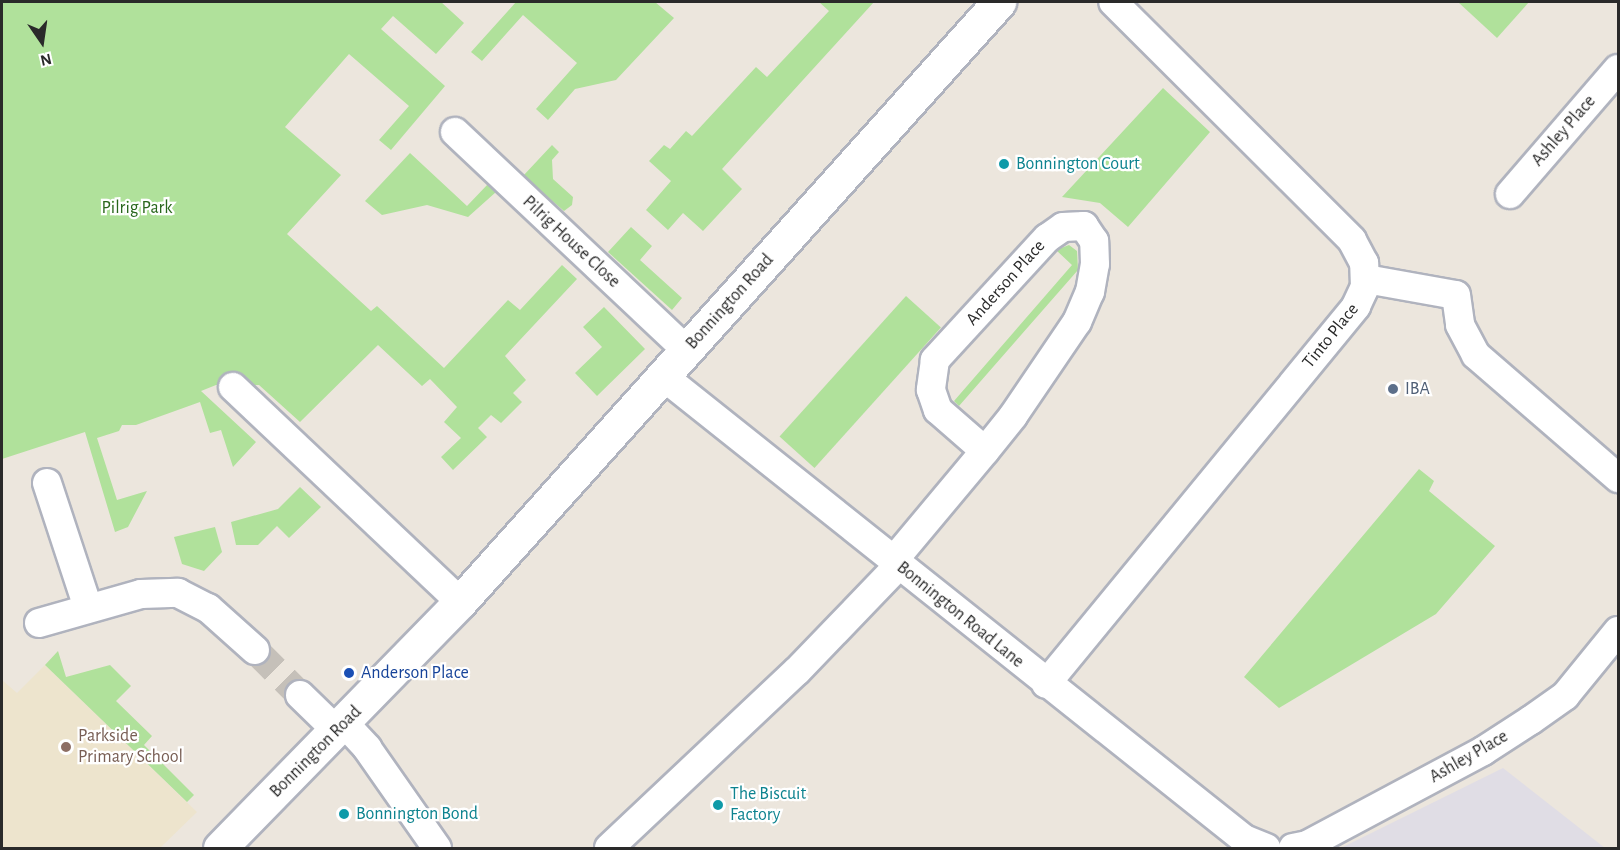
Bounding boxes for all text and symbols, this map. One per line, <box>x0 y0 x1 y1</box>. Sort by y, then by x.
north arrow <box>12 12 72 72</box>
text: N <box>39 50 53 69</box>
street label: Ashley Place <box>1527 91 1601 171</box>
place label: Bonnington Court <box>1016 153 1140 175</box>
marker: Bonnington Court <box>997 157 1011 171</box>
street label: Pilrig House Close <box>518 191 624 293</box>
park label: Pilrig Park <box>101 197 173 219</box>
street label: Anderson Place <box>962 236 1050 330</box>
street label: Bonnington Road <box>681 250 779 354</box>
street label: Tinto Place <box>1298 299 1364 373</box>
place label: IBA <box>1405 378 1430 400</box>
marker: IBA <box>1386 382 1400 396</box>
street label: Bonnington Road Lane <box>892 557 1028 673</box>
place label: Anderson Place <box>361 662 469 684</box>
marker: Anderson Place <box>342 666 356 680</box>
street label: Bonnington Road <box>266 702 366 802</box>
place label: Parkside Primary School <box>78 726 183 768</box>
street label: Ashley Place <box>1426 726 1512 788</box>
marker: Parkside Primary School <box>59 740 73 754</box>
place label: The Biscuit Factory <box>730 784 806 826</box>
marker: The Biscuit Factory <box>711 798 725 812</box>
place label: Bonnington Bond <box>356 803 478 825</box>
marker: Bonnington Bond <box>337 807 351 821</box>

